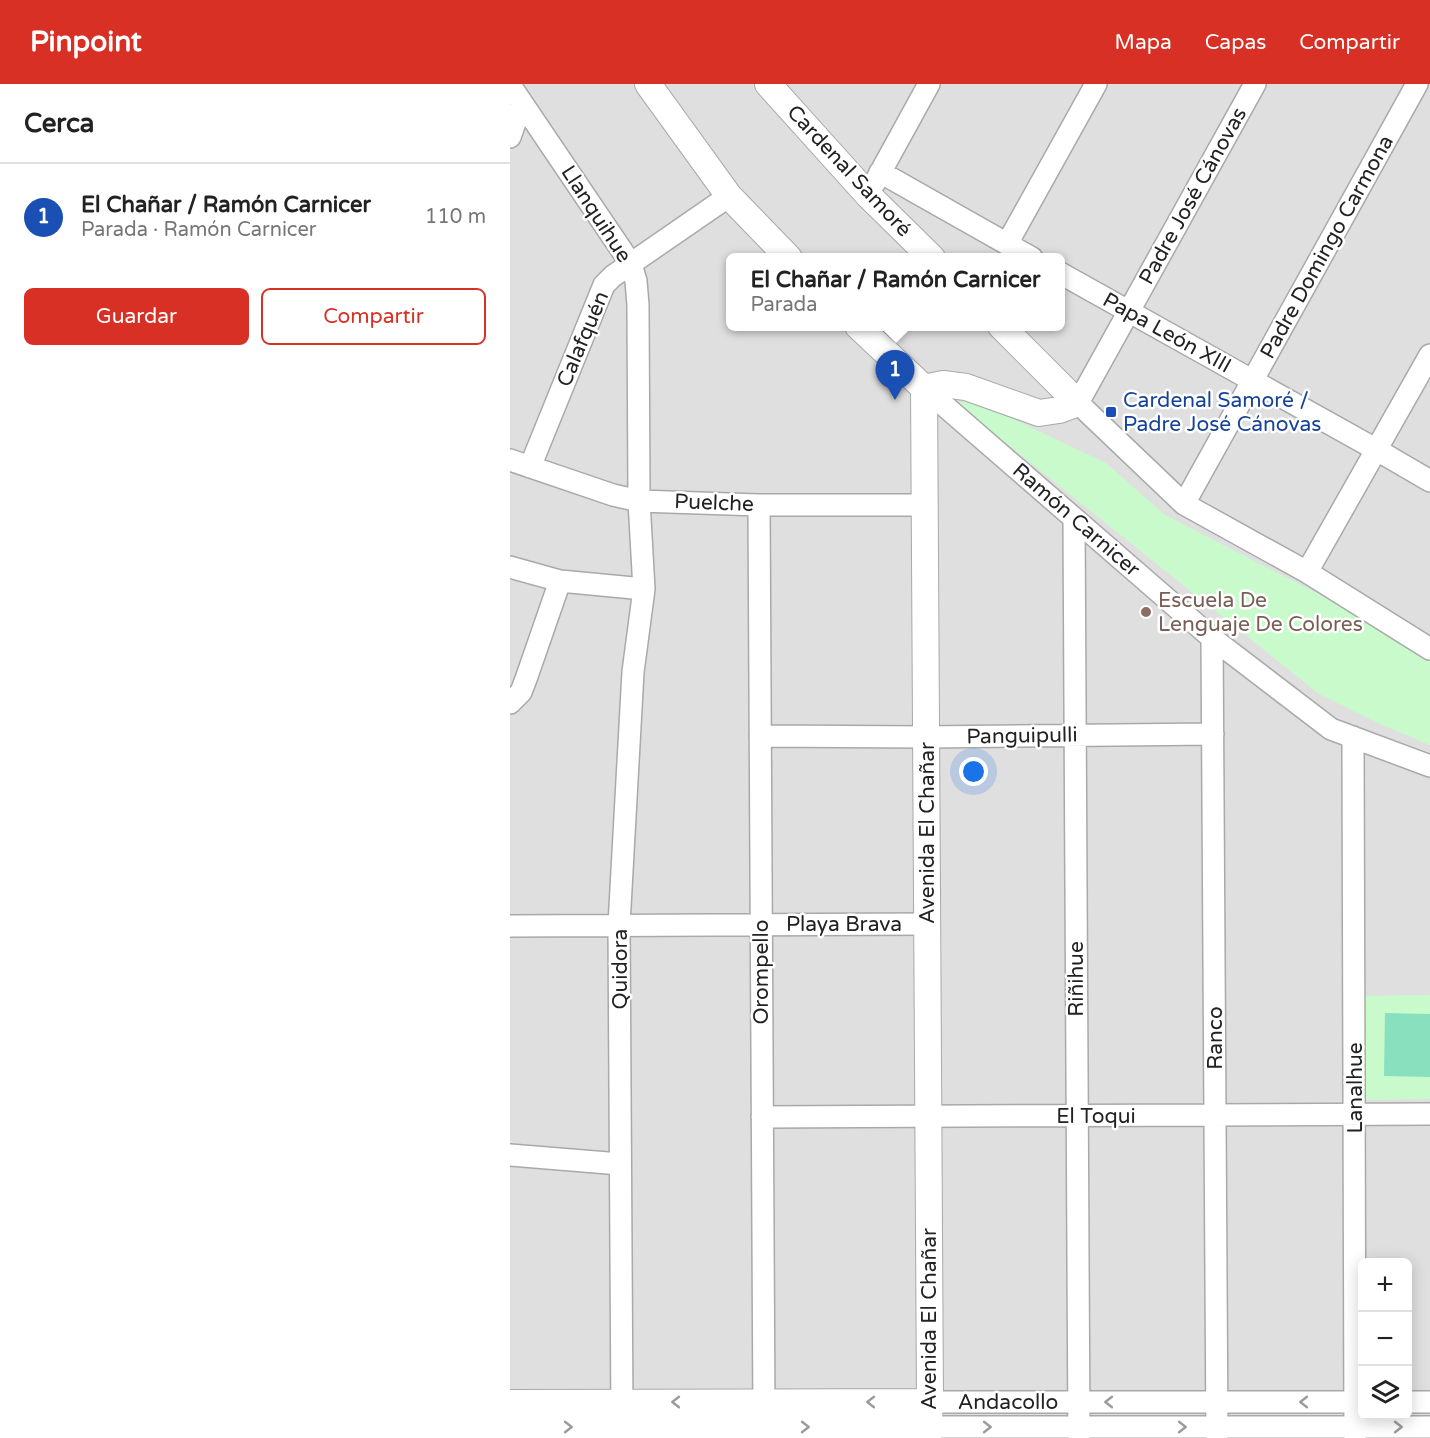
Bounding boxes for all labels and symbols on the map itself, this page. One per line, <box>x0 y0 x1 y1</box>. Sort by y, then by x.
street label: Cardenal Samoré <box>782 100 917 242</box>
street label: Padre José Cánovas <box>1134 103 1252 289</box>
street label: Padre Domingo Carmona <box>1255 131 1399 363</box>
street label: Llanquihue <box>555 161 637 267</box>
street label: Calafquén <box>552 287 614 391</box>
street label: Papa León XIII <box>1098 287 1236 379</box>
pin: 1 <box>876 350 914 400</box>
place label: Cardenal Samoré / Padre José Cánovas <box>1123 388 1321 437</box>
marker: Cardenal Samoré / Padre José Cánovas <box>1104 405 1118 419</box>
street label: Ramón Carnicer <box>1007 458 1145 582</box>
street label: Puelche <box>674 489 754 517</box>
place label: Escuela De Lenguaje De Colores <box>1158 588 1363 637</box>
marker: Escuela De Lenguaje De Colores <box>1139 605 1153 619</box>
street label: Panguipulli <box>966 723 1078 749</box>
street label: Avenida El Chañar <box>915 742 940 924</box>
your location <box>959 757 988 786</box>
street label: Playa Brava <box>786 912 902 937</box>
street label: Orompello <box>749 920 774 1025</box>
street label: Quidora <box>608 929 633 1009</box>
street label: Riñihue <box>1064 941 1089 1017</box>
street label: Ranco <box>1203 1006 1228 1070</box>
street label: Lanalhue <box>1343 1042 1368 1134</box>
street label: El Toqui <box>1056 1104 1136 1129</box>
street label: Avenida El Chañar <box>917 1228 942 1410</box>
street label: Andacollo <box>958 1390 1058 1415</box>
one-way arrow <box>672 1396 681 1408</box>
one-way arrow <box>867 1396 876 1408</box>
one-way arrow <box>1105 1396 1114 1408</box>
one-way arrow <box>1300 1396 1309 1408</box>
one-way arrow <box>564 1421 573 1433</box>
one-way arrow <box>801 1421 810 1433</box>
one-way arrow <box>982 1421 991 1433</box>
one-way arrow <box>1177 1421 1186 1433</box>
one-way arrow <box>1393 1421 1402 1433</box>

